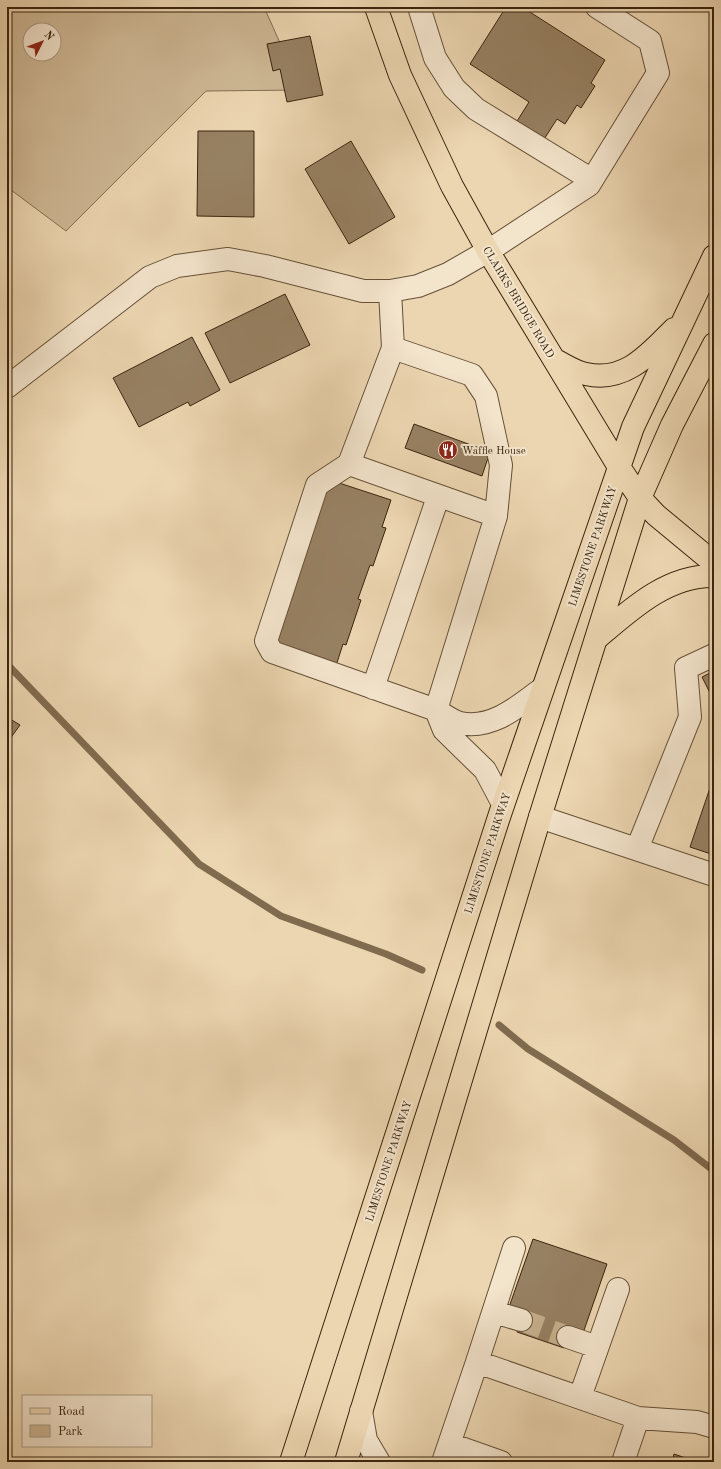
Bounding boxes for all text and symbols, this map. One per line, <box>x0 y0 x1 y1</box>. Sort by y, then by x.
north arrow <box>22 22 62 62</box>
text: N <box>41 30 56 44</box>
street label: CLARKS BRIDGE ROAD <box>480 245 556 361</box>
restaurant icon: Waffle House <box>437 439 459 461</box>
place label: Waffle House <box>462 446 526 457</box>
street label: LIMESTONE PARKWAY <box>568 485 619 608</box>
street label: LIMESTONE PARKWAY <box>464 792 513 915</box>
street label: LIMESTONE PARKWAY <box>365 1100 414 1223</box>
legend <box>22 1395 152 1447</box>
text: Road <box>58 1406 85 1418</box>
text: Park <box>58 1426 83 1438</box>

